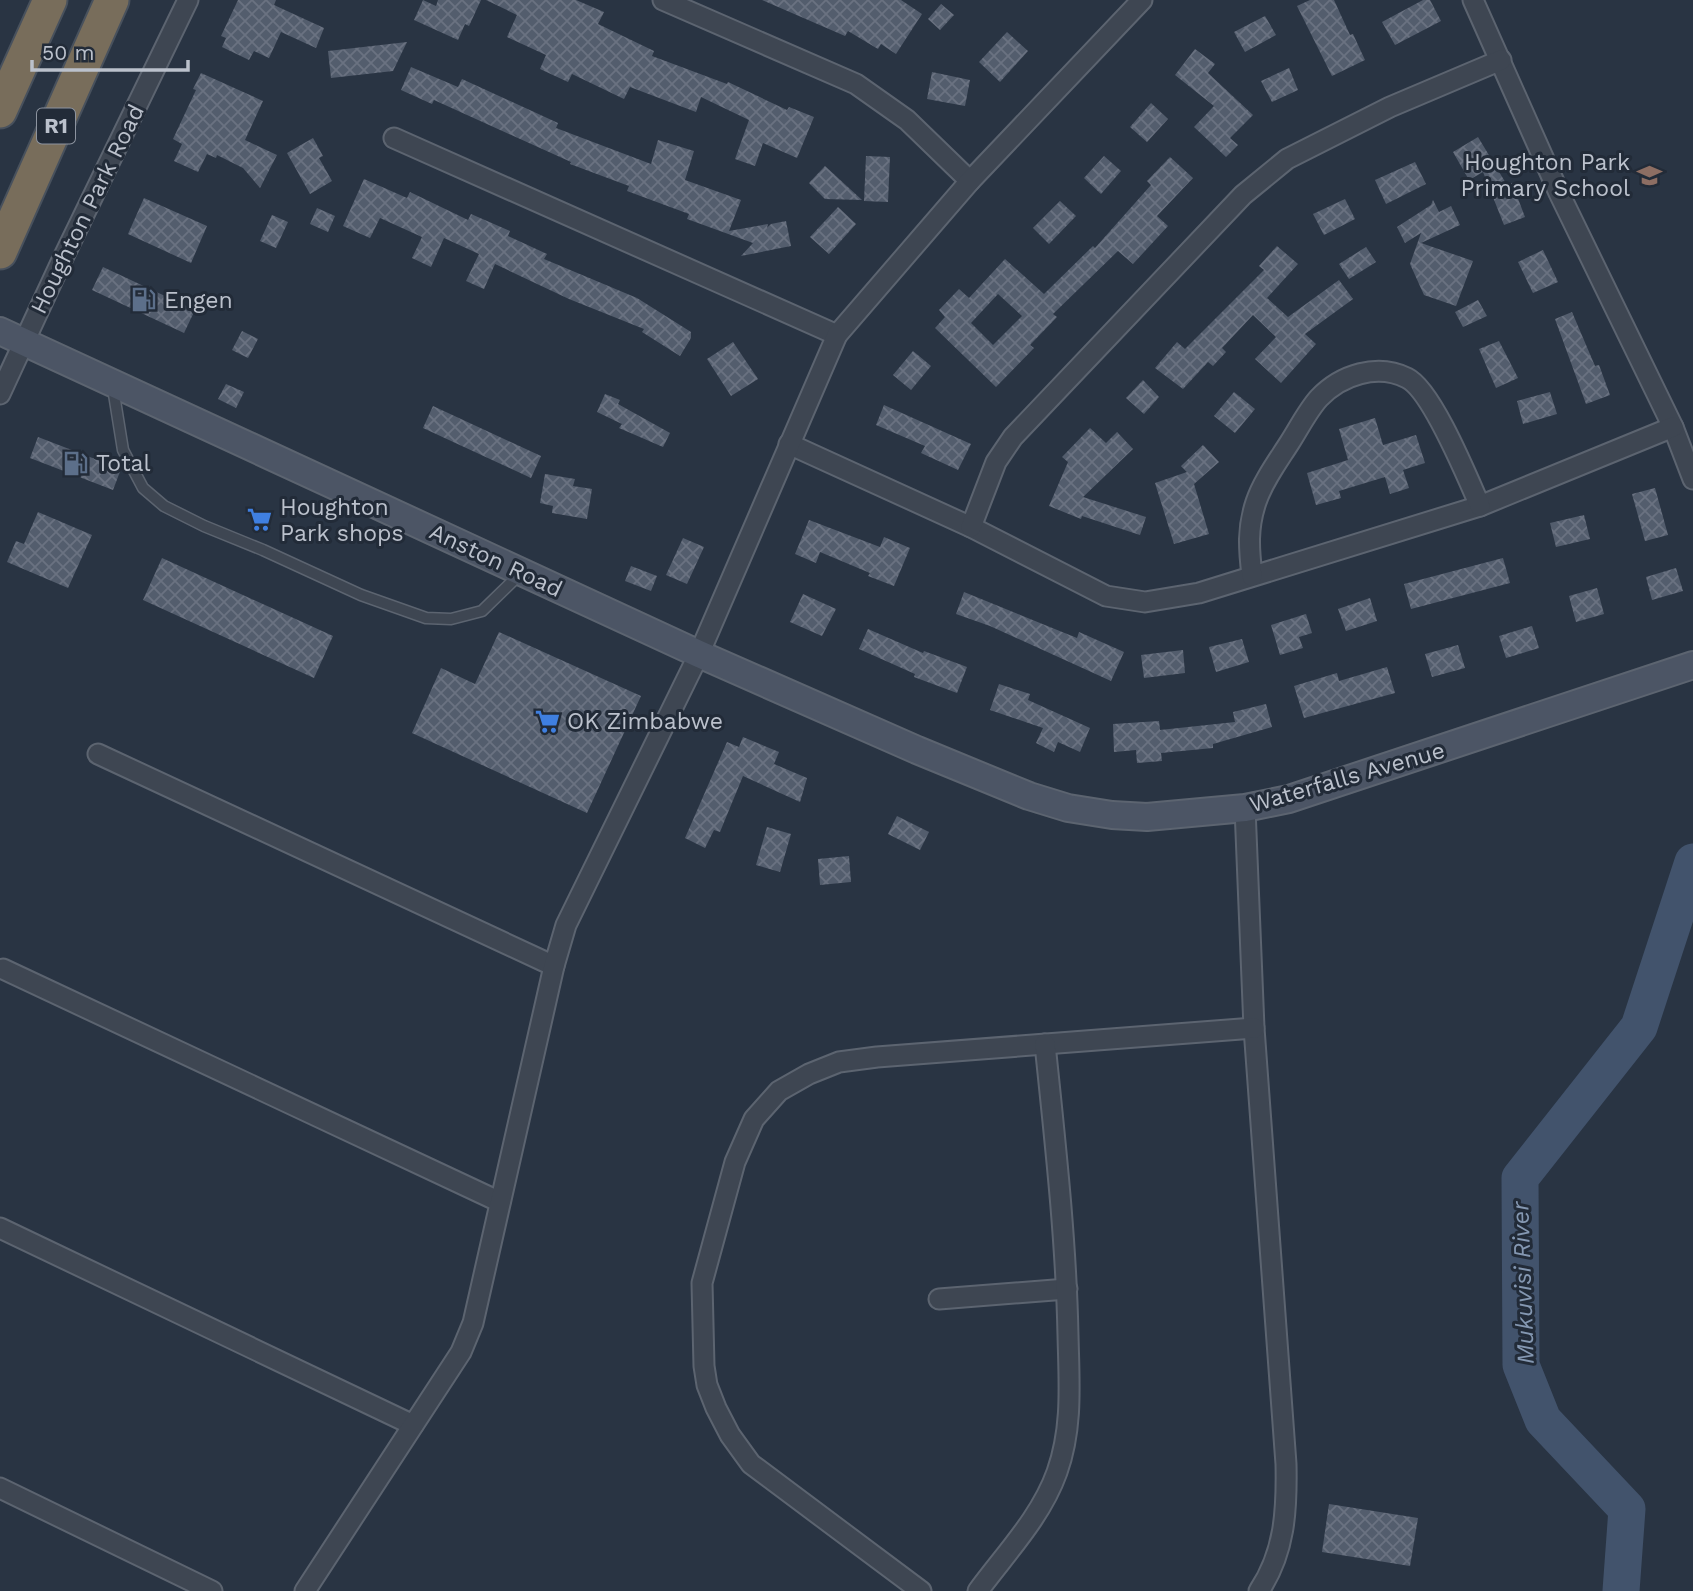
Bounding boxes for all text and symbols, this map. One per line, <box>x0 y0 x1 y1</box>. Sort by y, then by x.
scale bar <box>32 28 187 72</box>
text: 50 m <box>42 40 94 65</box>
street label: Houghton Park Road <box>25 100 150 318</box>
road number: R1 <box>37 108 75 144</box>
place label: Houghton Park Primary School <box>1461 149 1630 202</box>
school or university icon: Houghton Park Primary School <box>1636 161 1664 189</box>
fuel station icon: Engen <box>130 286 158 314</box>
place label: Engen <box>164 287 233 314</box>
fuel station icon: Total <box>62 449 90 477</box>
place label: Total <box>96 450 151 477</box>
place label: Houghton Park shops <box>280 494 404 547</box>
supermarket icon: Houghton Park shops <box>246 506 274 534</box>
street label: Anston Road <box>425 518 566 603</box>
supermarket icon: OK Zimbabwe <box>533 707 561 735</box>
place label: OK Zimbabwe <box>567 708 723 735</box>
street label: Waterfalls Avenue <box>1246 737 1448 818</box>
water label: Mukuvisi River <box>1506 1199 1540 1365</box>

